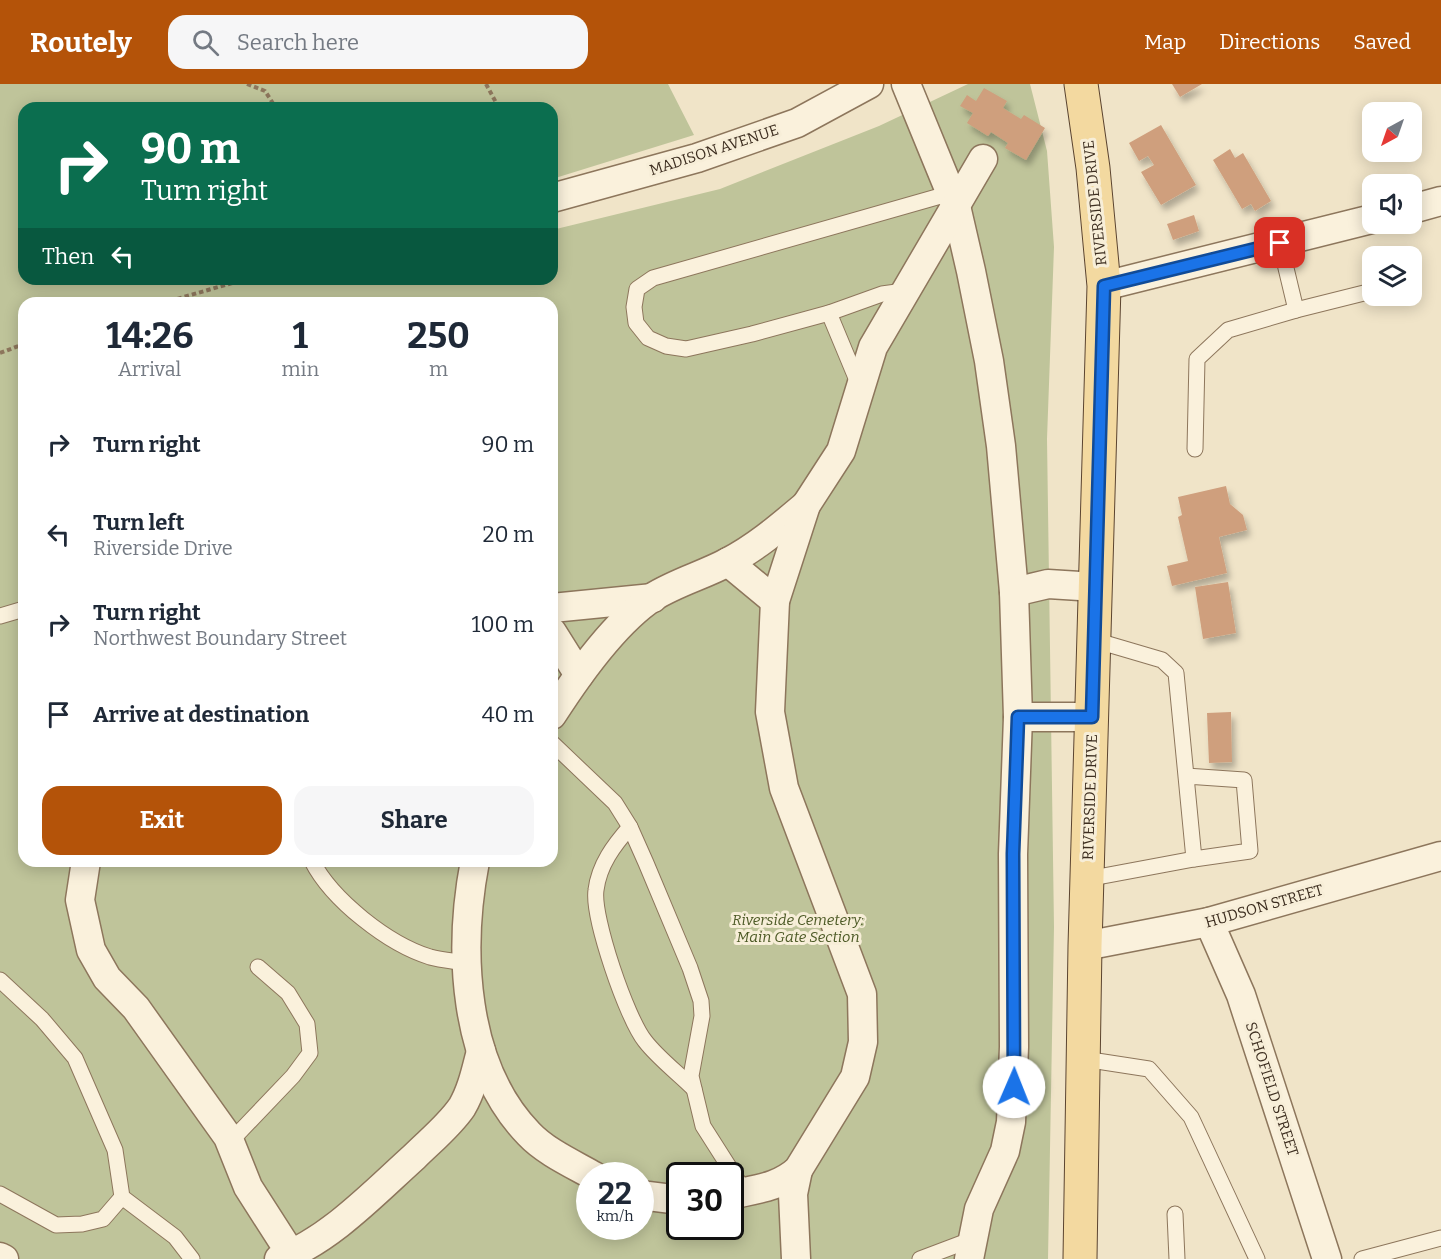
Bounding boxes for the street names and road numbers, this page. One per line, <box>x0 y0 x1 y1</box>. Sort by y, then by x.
street label: MADISON AVENUE <box>647 121 781 179</box>
street label: RIVERSIDE DRIVE <box>1079 139 1111 267</box>
street label: RIVERSIDE DRIVE <box>1079 734 1101 860</box>
street label: HUDSON STREET <box>1203 880 1325 931</box>
street label: SCHOFIELD STREET <box>1242 1020 1302 1159</box>

